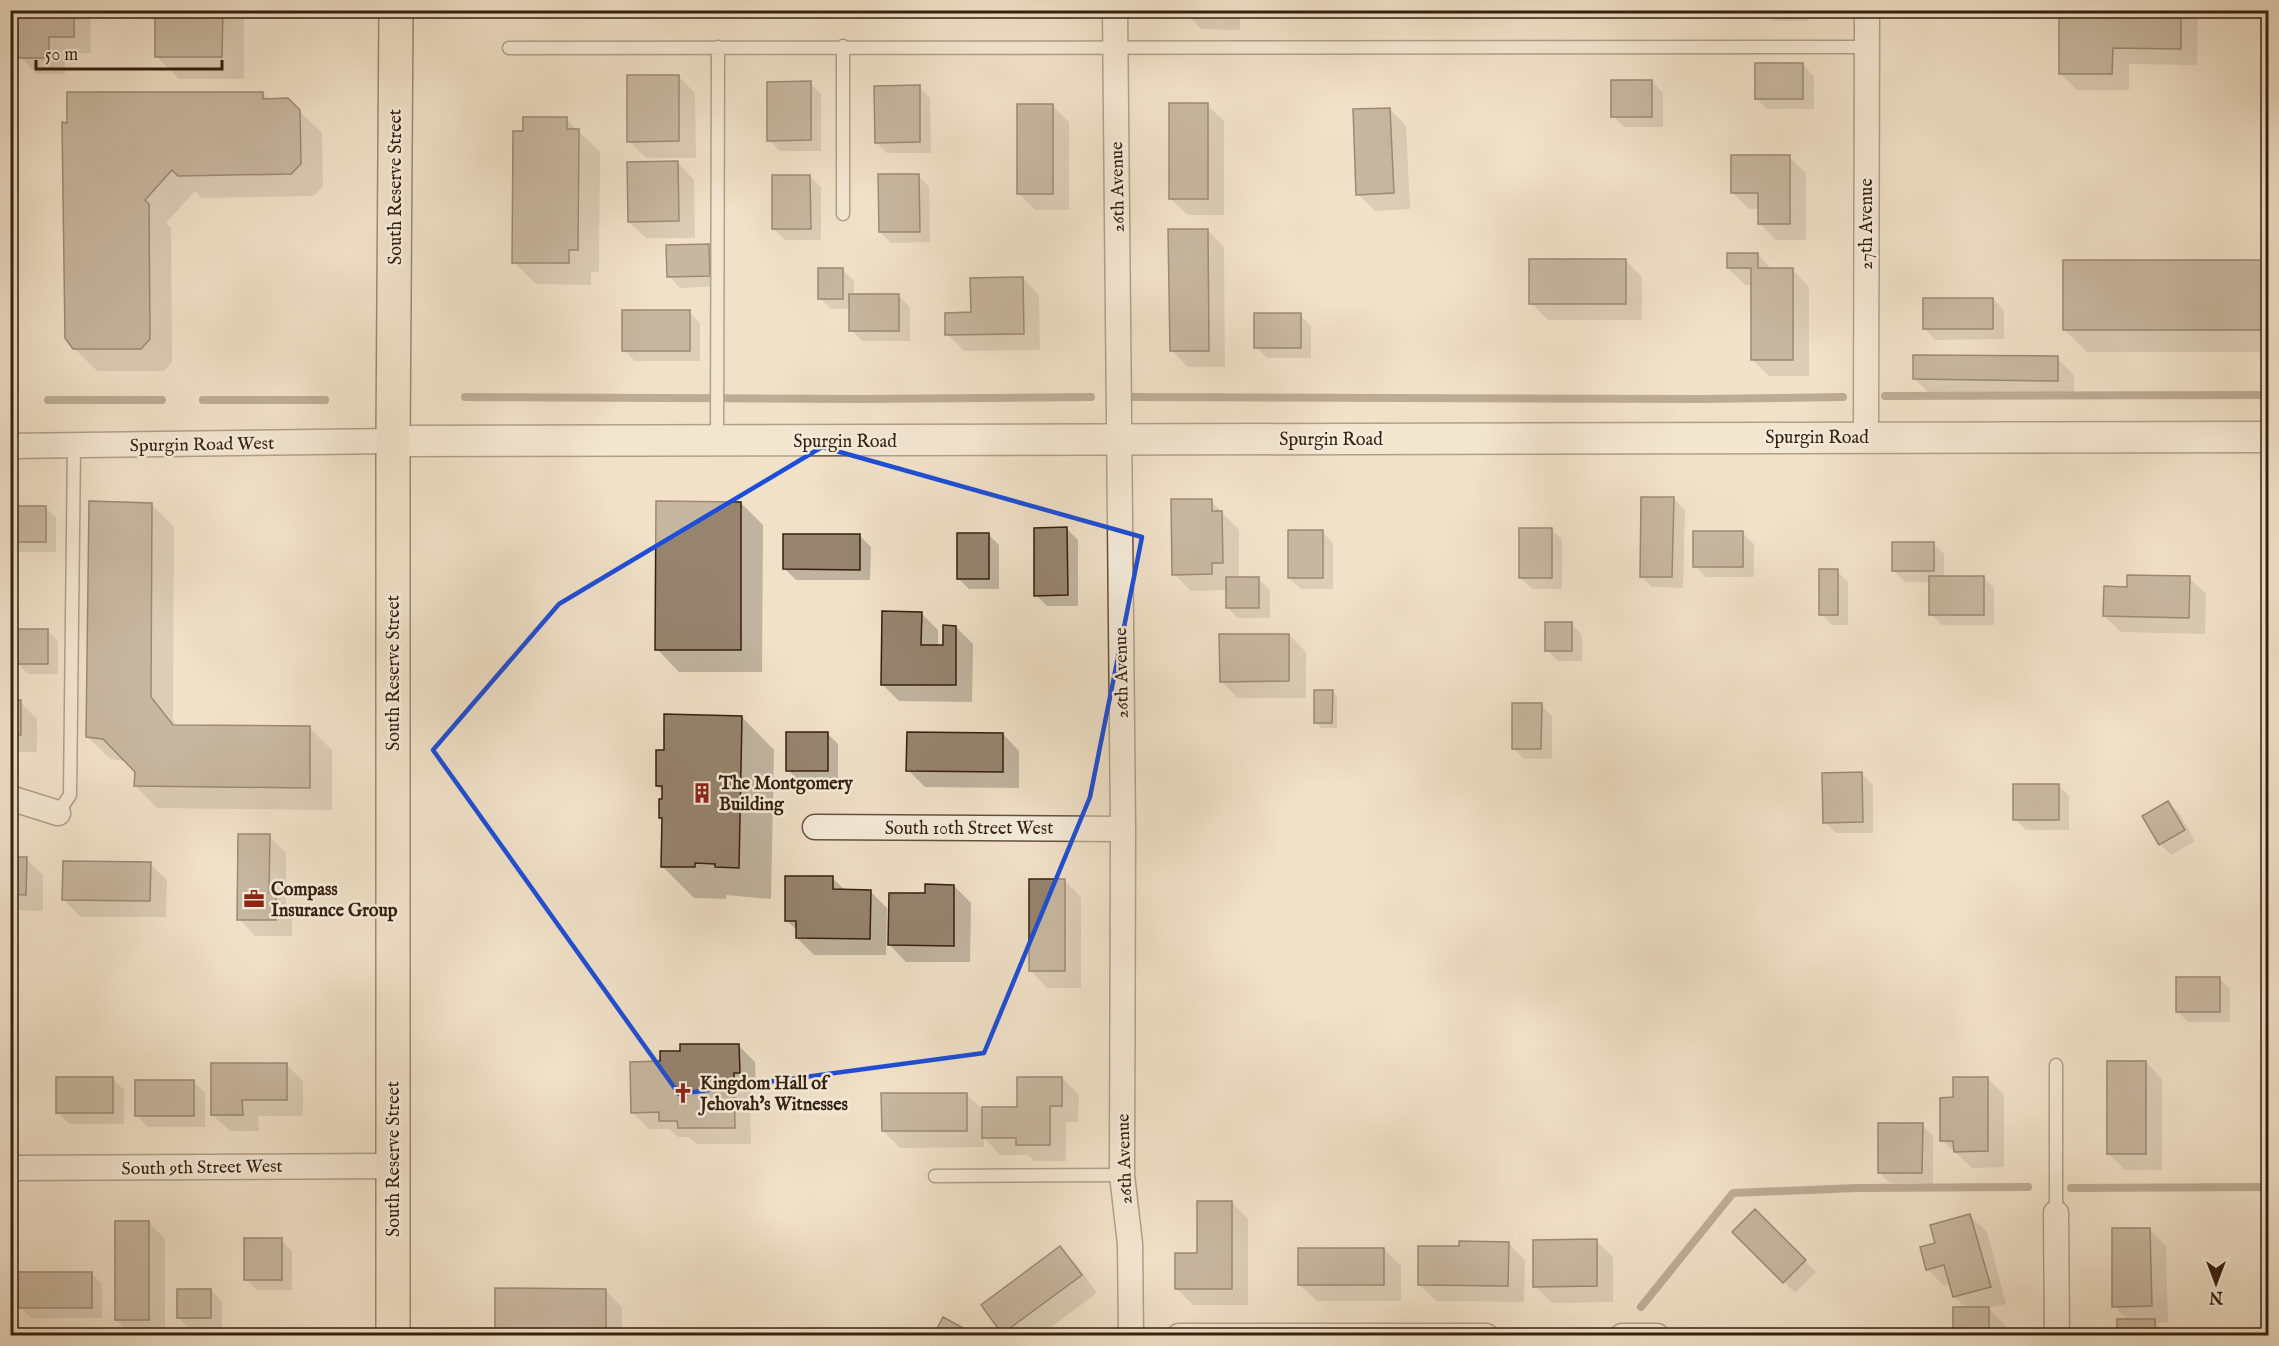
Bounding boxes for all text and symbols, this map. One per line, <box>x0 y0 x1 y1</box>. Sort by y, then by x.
scale bar <box>36 33 222 71</box>
text: 50 m <box>45 44 78 67</box>
street label: South Reserve Street <box>385 109 408 265</box>
street label: 26th Avenue <box>1106 141 1131 233</box>
street label: 27th Avenue <box>1856 178 1879 270</box>
street label: Spurgin Road <box>1765 427 1869 450</box>
street label: Spurgin Road <box>1279 429 1383 452</box>
street label: Spurgin Road <box>793 431 897 454</box>
street label: Spurgin Road West <box>130 433 275 458</box>
street label: South Reserve Street <box>383 595 406 751</box>
street label: 26th Avenue <box>1110 627 1135 719</box>
place label: The Montgomery Building <box>718 773 854 817</box>
building icon: The Montgomery Building <box>690 781 714 805</box>
street label: South 10th Street West <box>885 818 1053 841</box>
place label: Compass Insurance Group <box>271 879 398 923</box>
office icon: Compass Insurance Group <box>242 887 266 911</box>
place label: Kingdom Hall of Jehovah's Witnesses <box>698 1073 848 1117</box>
street label: South Reserve Street <box>383 1081 406 1237</box>
church icon: Kingdom Hall of Jehovah's Witnesses <box>671 1081 695 1105</box>
street label: 26th Avenue <box>1112 1113 1139 1205</box>
street label: South 9th Street West <box>121 1156 283 1181</box>
north arrow <box>2186 1253 2246 1313</box>
text: N <box>2209 1286 2224 1306</box>

